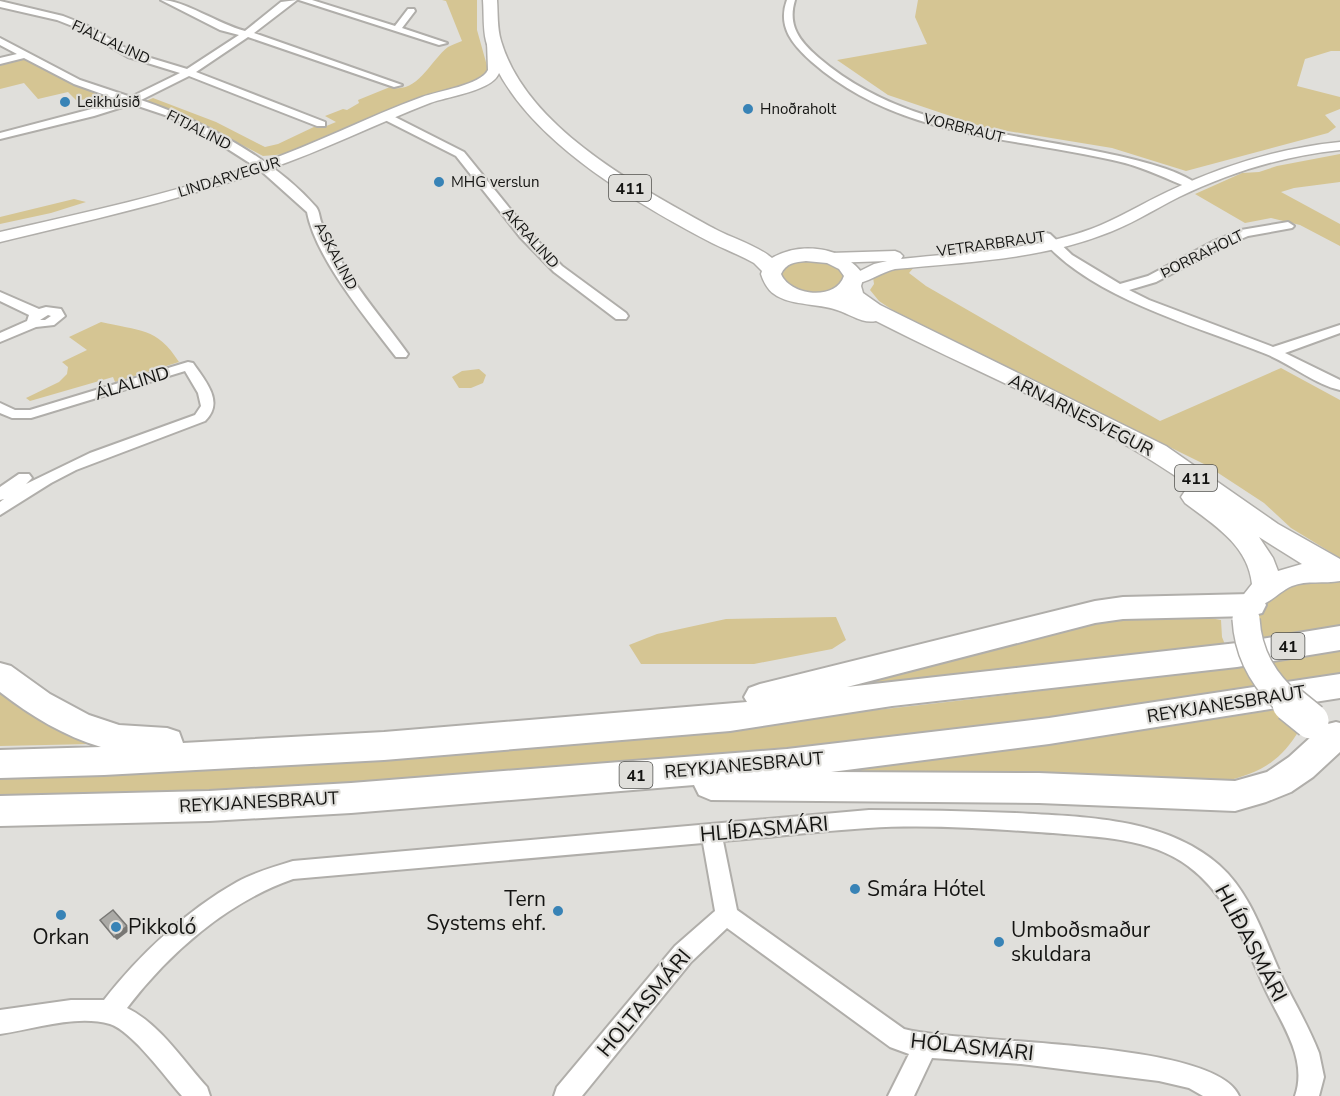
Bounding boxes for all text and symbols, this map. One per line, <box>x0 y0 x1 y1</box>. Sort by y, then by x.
street label: FJALLALIND <box>69 15 153 69</box>
place label: Leikhúsið <box>77 92 140 112</box>
marker: Leikhúsið <box>58 95 72 109</box>
place label: Hnoðraholt <box>760 99 837 119</box>
marker: Hnoðraholt <box>741 102 755 116</box>
street label: FITJALIND <box>163 105 235 155</box>
street label: VORBRAUT <box>921 108 1006 148</box>
street label: LINDARVEGUR <box>176 152 282 202</box>
place label: MHG verslun <box>451 172 539 192</box>
marker: MHG verslun <box>432 175 446 189</box>
road number: 411 <box>609 175 651 201</box>
street label: AKRALIND <box>498 203 564 273</box>
street label: ASKALIND <box>310 219 362 293</box>
street label: ÞORRAHOLT <box>1157 225 1247 283</box>
street label: VETRARBRAUT <box>934 226 1047 262</box>
street label: ÁLALIND <box>92 360 172 406</box>
street label: ARNARNESVEGUR <box>1005 368 1157 462</box>
road number: 411 <box>1175 465 1217 491</box>
road number: 41 <box>1272 633 1304 659</box>
street label: REYKJANESBRAUT <box>1145 680 1307 728</box>
street label: REYKJANESBRAUT <box>663 746 825 784</box>
road number: 41 <box>620 762 652 788</box>
street label: REYKJANESBRAUT <box>179 786 340 818</box>
street label: HLÍÐASMÁRI <box>699 809 829 849</box>
place label: Smára Hótel <box>867 875 986 903</box>
street label: HLÍÐASMÁRI <box>1208 880 1294 1006</box>
marker: Smára Hótel <box>848 882 862 896</box>
place label: Tern Systems ehf. <box>426 885 546 937</box>
marker: Tern Systems ehf. <box>551 904 565 918</box>
marker: Orkan <box>54 908 68 922</box>
place label: Pikkoló <box>128 913 196 941</box>
place label: Umboðsmaður skuldara <box>1011 916 1151 968</box>
marker: Pikkoló <box>109 920 123 934</box>
place label: Orkan <box>32 923 90 951</box>
marker: Umboðsmaður skuldara <box>992 935 1006 949</box>
street label: HOLTASMÁRI <box>591 943 697 1063</box>
street label: HÓLASMÁRI <box>909 1027 1035 1067</box>

